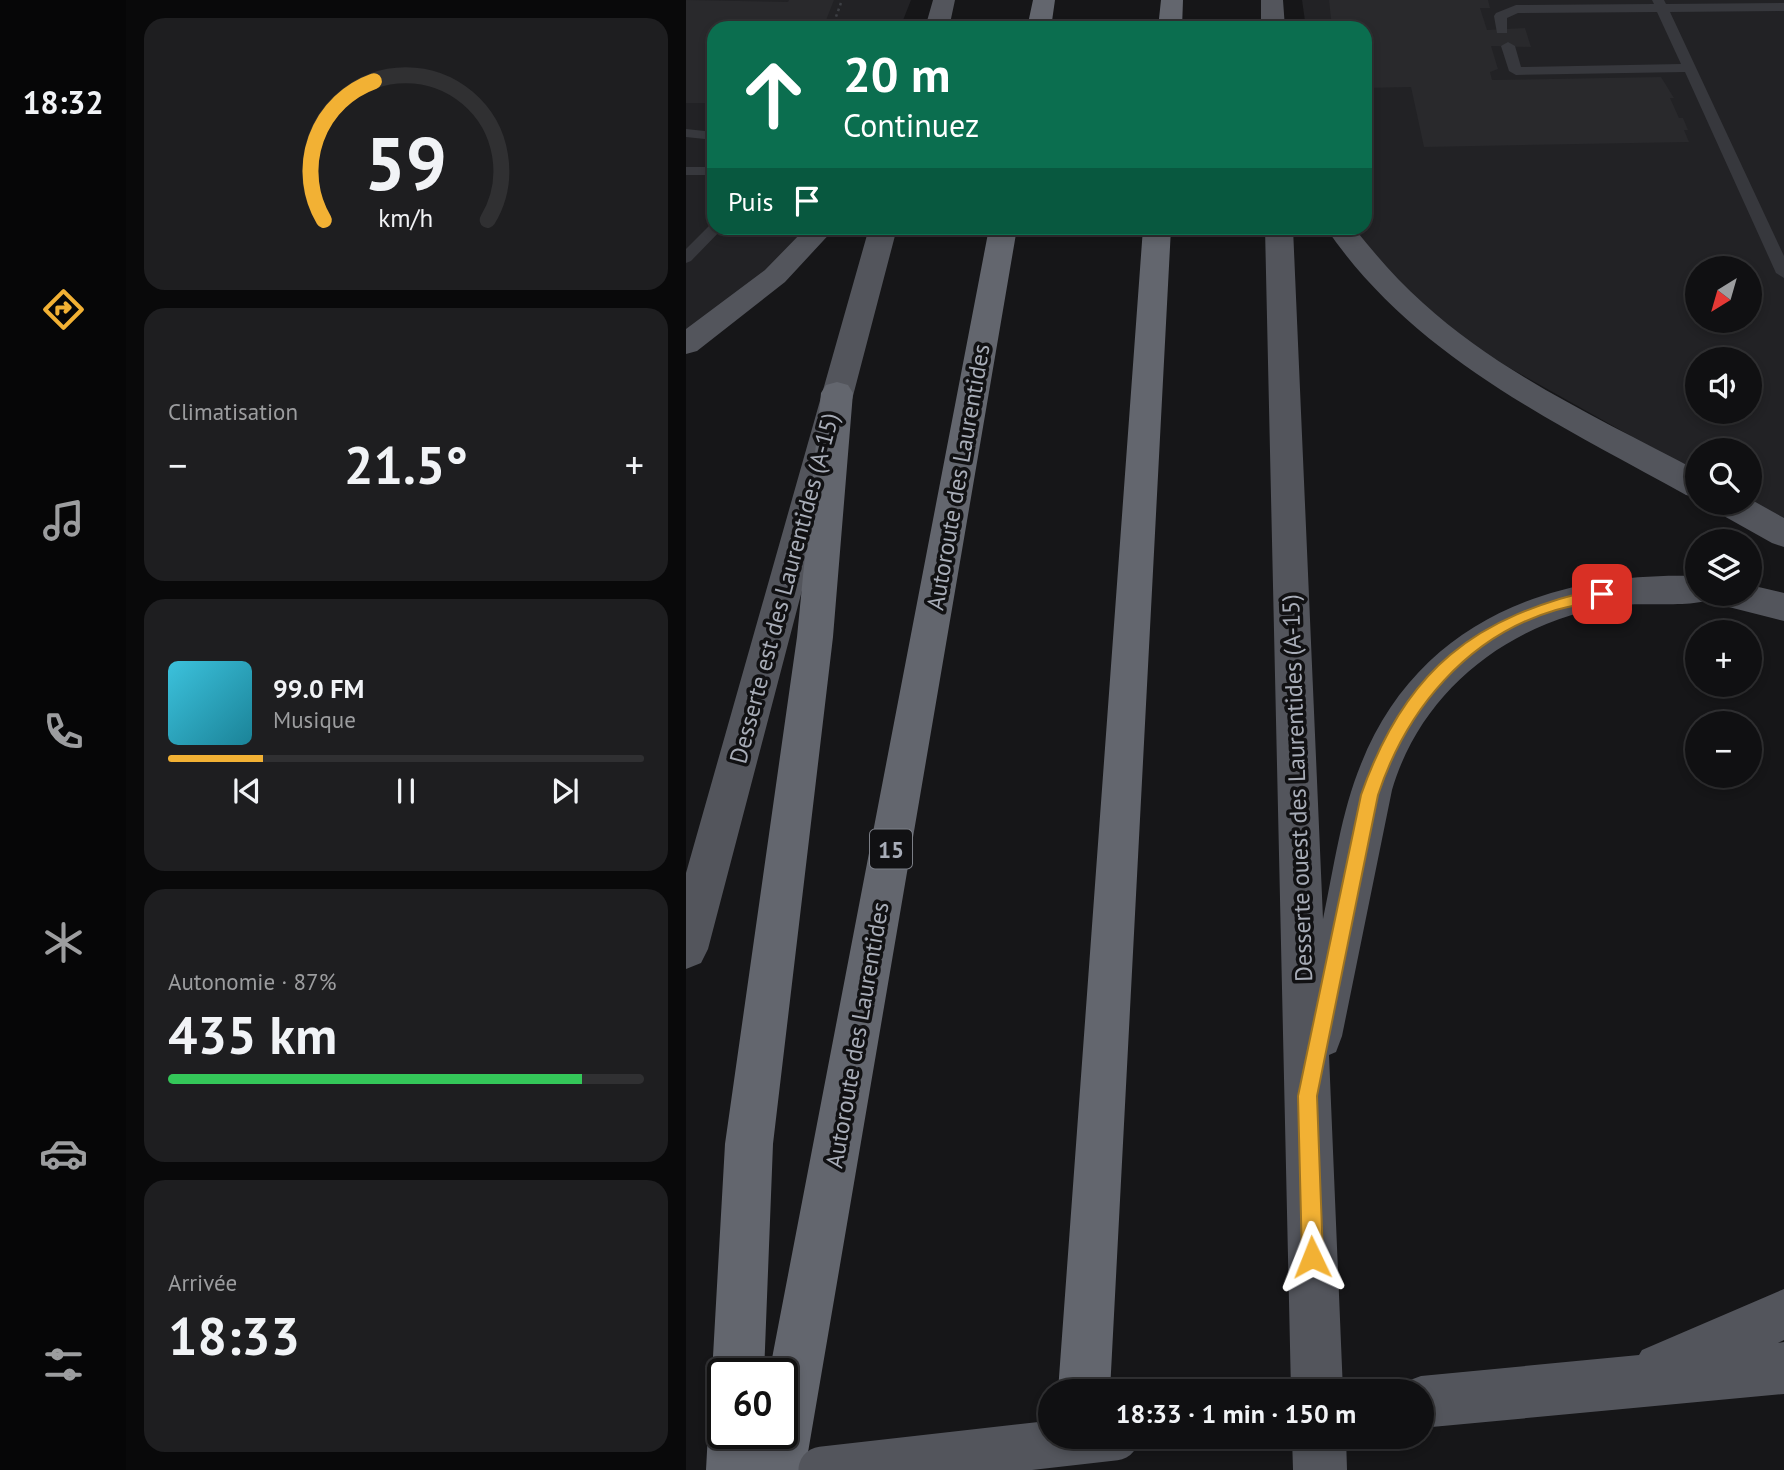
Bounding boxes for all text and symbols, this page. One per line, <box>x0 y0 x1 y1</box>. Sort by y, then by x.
text: 20 m <box>843 42 950 106</box>
icon: ahead <box>728 49 819 140</box>
text: 18:32 <box>22 81 104 123</box>
text: Continuez <box>843 104 979 146</box>
text: 59 <box>365 117 447 211</box>
icon: arrive <box>788 182 826 220</box>
text: Puis <box>728 185 774 218</box>
text: km/h <box>379 202 433 234</box>
north arrow <box>1685 256 1762 332</box>
map controls <box>1685 256 1762 788</box>
icon: directions <box>39 285 88 334</box>
street label: Autoroute des Laurentides <box>919 341 997 613</box>
button: sound <box>1685 347 1762 424</box>
text: Climatisation <box>168 397 298 426</box>
street label: Desserte est des Laurentides (A-15) <box>722 409 846 767</box>
text: 21.5° <box>344 431 468 498</box>
button: search <box>1685 438 1762 515</box>
text: − <box>168 440 187 489</box>
text: + <box>625 440 644 489</box>
icon: music <box>39 496 88 545</box>
button: layers <box>1685 529 1762 606</box>
pin <box>1572 564 1632 624</box>
icon: arrive <box>1583 575 1621 613</box>
street label: Desserte ouest des Laurentides (A-15) <box>1275 594 1319 982</box>
button: + <box>1685 620 1762 697</box>
text: 99.0 FM <box>273 672 364 705</box>
text: Musique <box>273 705 356 734</box>
icon: phone <box>39 707 88 756</box>
button: − <box>1685 711 1762 788</box>
icon: previous <box>228 772 266 810</box>
icon: pause <box>387 772 425 810</box>
icon: next <box>546 772 584 810</box>
road number: 15 <box>870 830 912 869</box>
street label: Autoroute des Laurentides <box>818 899 896 1171</box>
icon: climate <box>39 918 88 967</box>
text: Autonomie · 87% <box>168 967 336 996</box>
text: 435 km <box>168 1001 337 1068</box>
icon: car <box>39 1129 88 1178</box>
position arrow <box>1275 1220 1349 1294</box>
text: Arrivée <box>168 1268 237 1297</box>
text: 18:33 <box>168 1302 300 1369</box>
icon: filters <box>39 1340 88 1389</box>
speed limit sign: 60 <box>707 1358 798 1449</box>
text: 18:33 · 1 min · 150 m <box>1116 1397 1356 1430</box>

